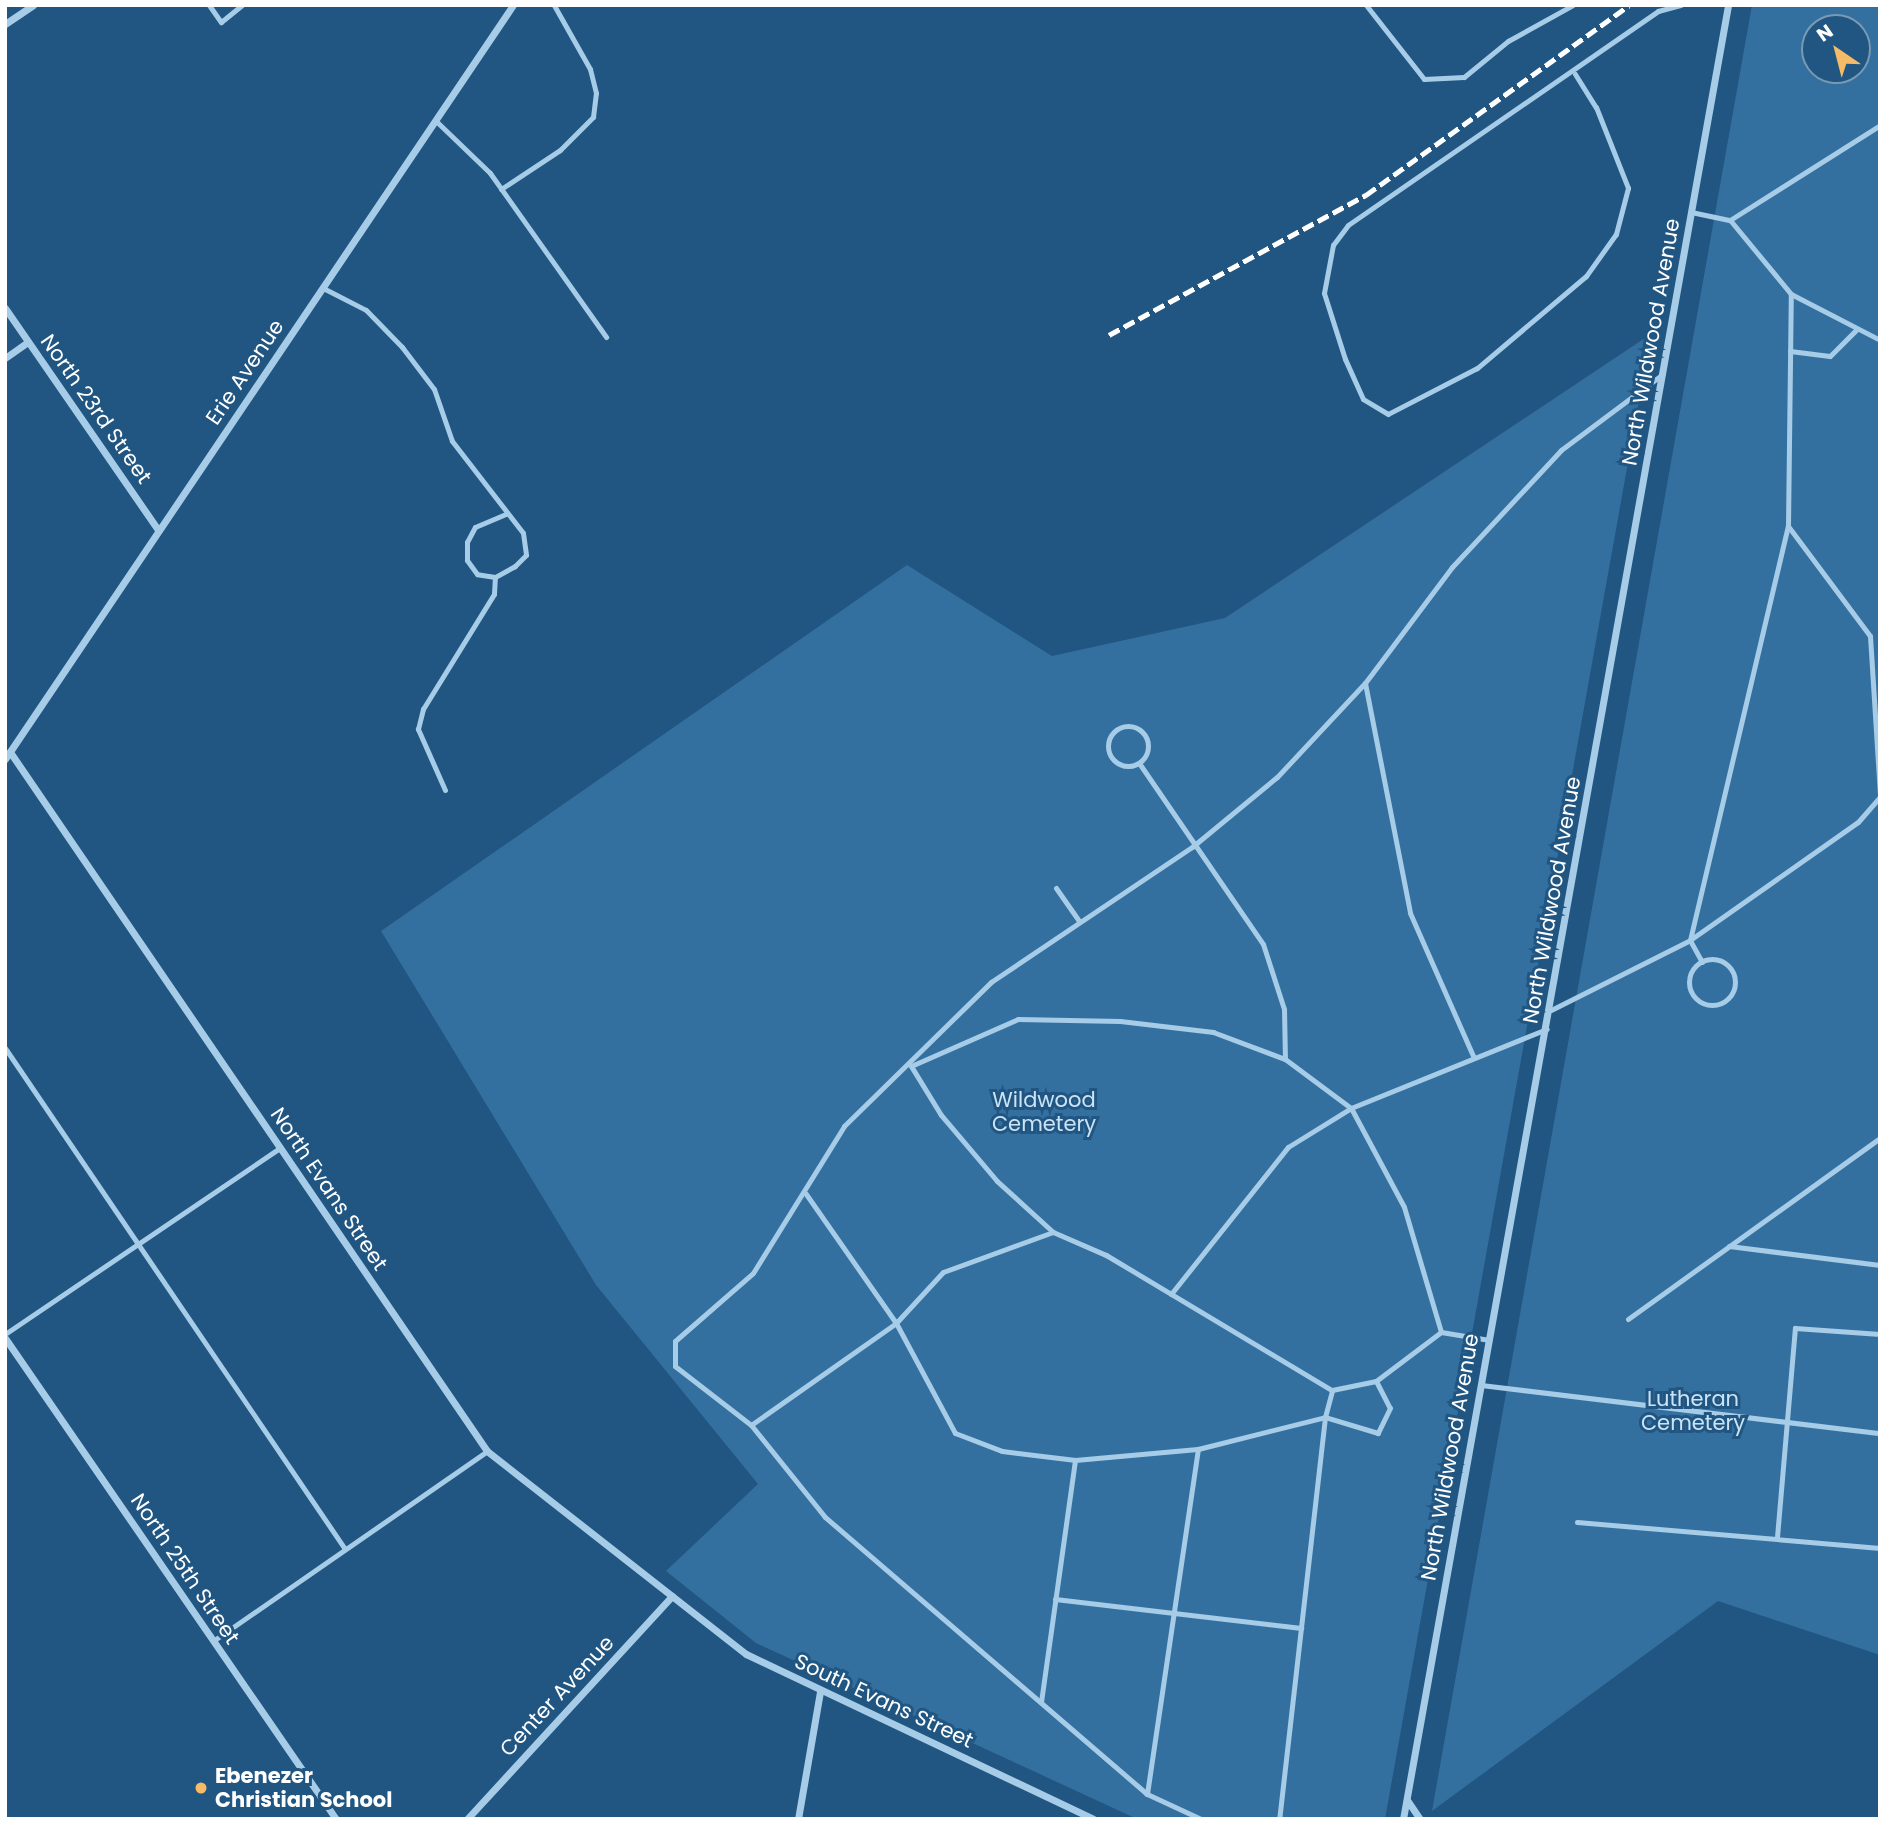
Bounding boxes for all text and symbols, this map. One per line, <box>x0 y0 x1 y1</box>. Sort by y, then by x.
north arrow <box>1801 14 1871 84</box>
text: N <box>1811 18 1838 48</box>
street label: North Wildwood Avenue <box>1617 216 1685 468</box>
street label: Erie Avenue <box>201 315 289 429</box>
street label: North 23rd Street <box>35 330 157 488</box>
street label: North Wildwood Avenue <box>1518 774 1586 1026</box>
park label: Wildwood Cemetery <box>992 1087 1096 1137</box>
street label: North Evans Street <box>265 1103 393 1275</box>
street label: North Wildwood Avenue <box>1416 1331 1484 1583</box>
park label: Lutheran Cemetery <box>1641 1386 1745 1436</box>
street label: North 25th Street <box>125 1489 245 1649</box>
street label: Center Avenue <box>495 1630 619 1762</box>
street label: South Evans Street <box>791 1649 977 1753</box>
place label: Ebenezer Christian School <box>215 1763 392 1813</box>
marker: Ebenezer Christian School <box>193 1780 209 1796</box>

